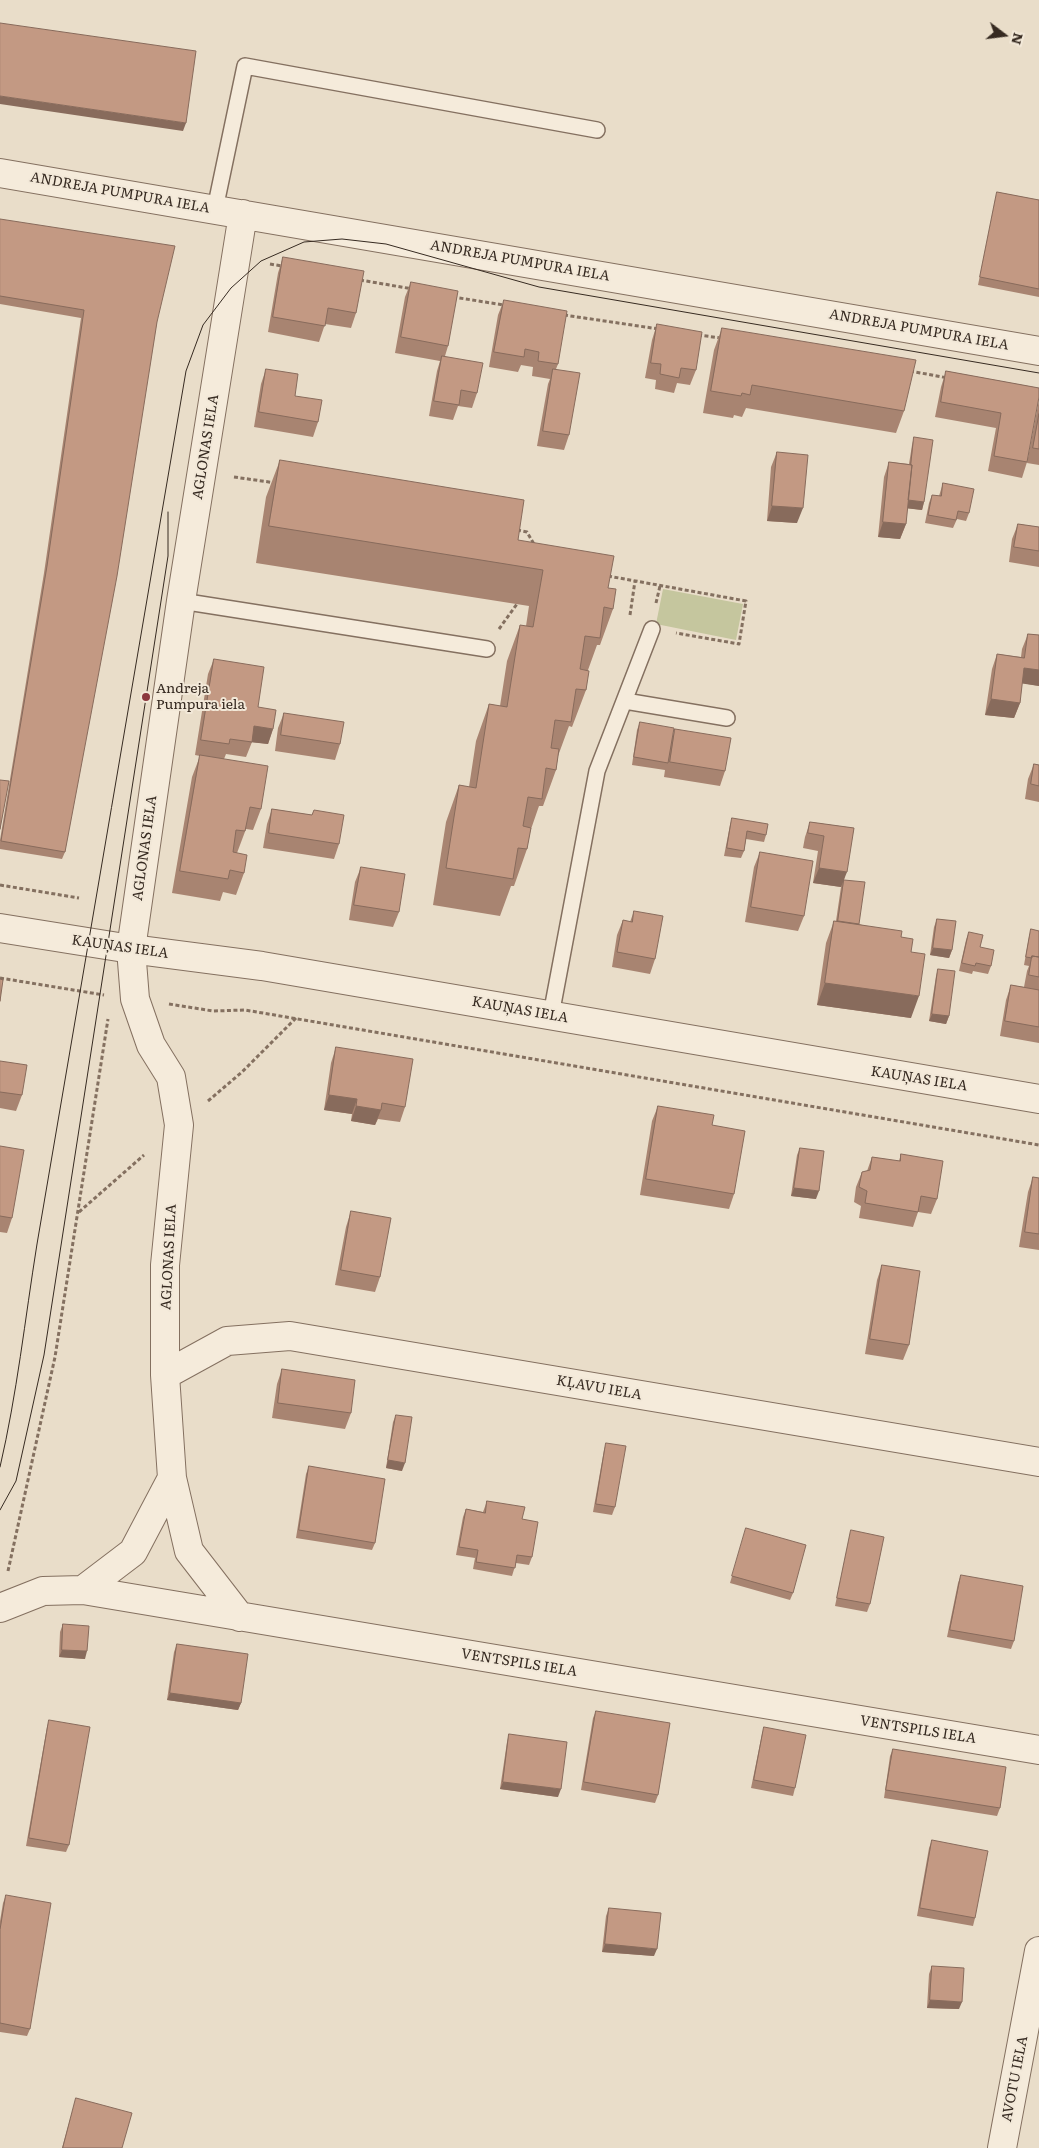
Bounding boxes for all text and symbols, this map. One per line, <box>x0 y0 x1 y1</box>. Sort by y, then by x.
north arrow <box>979 10 1029 60</box>
text: N <box>1007 31 1030 47</box>
street label: ANDREJA PUMPURA IELA <box>29 169 211 217</box>
street label: ANDREJA PUMPURA IELA <box>429 237 611 285</box>
street label: ANDREJA PUMPURA IELA <box>828 306 1010 354</box>
street label: AGLONAS IELA <box>189 393 223 501</box>
place label: Andreja Pumpura iela <box>156 681 245 714</box>
marker: Andreja Pumpura iela <box>140 691 152 703</box>
street label: AGLONAS IELA <box>129 794 161 902</box>
street label: KAUŅAS IELA <box>71 932 169 962</box>
street label: KAUŅAS IELA <box>470 993 570 1027</box>
street label: KAUŅAS IELA <box>869 1063 969 1095</box>
street label: AGLONAS IELA <box>158 1204 180 1310</box>
street label: KĻAVU IELA <box>555 1372 643 1404</box>
street label: VENTSPILS IELA <box>460 1646 578 1680</box>
street label: VENTSPILS IELA <box>859 1713 977 1747</box>
street label: AVOTU IELA <box>998 2035 1032 2123</box>

